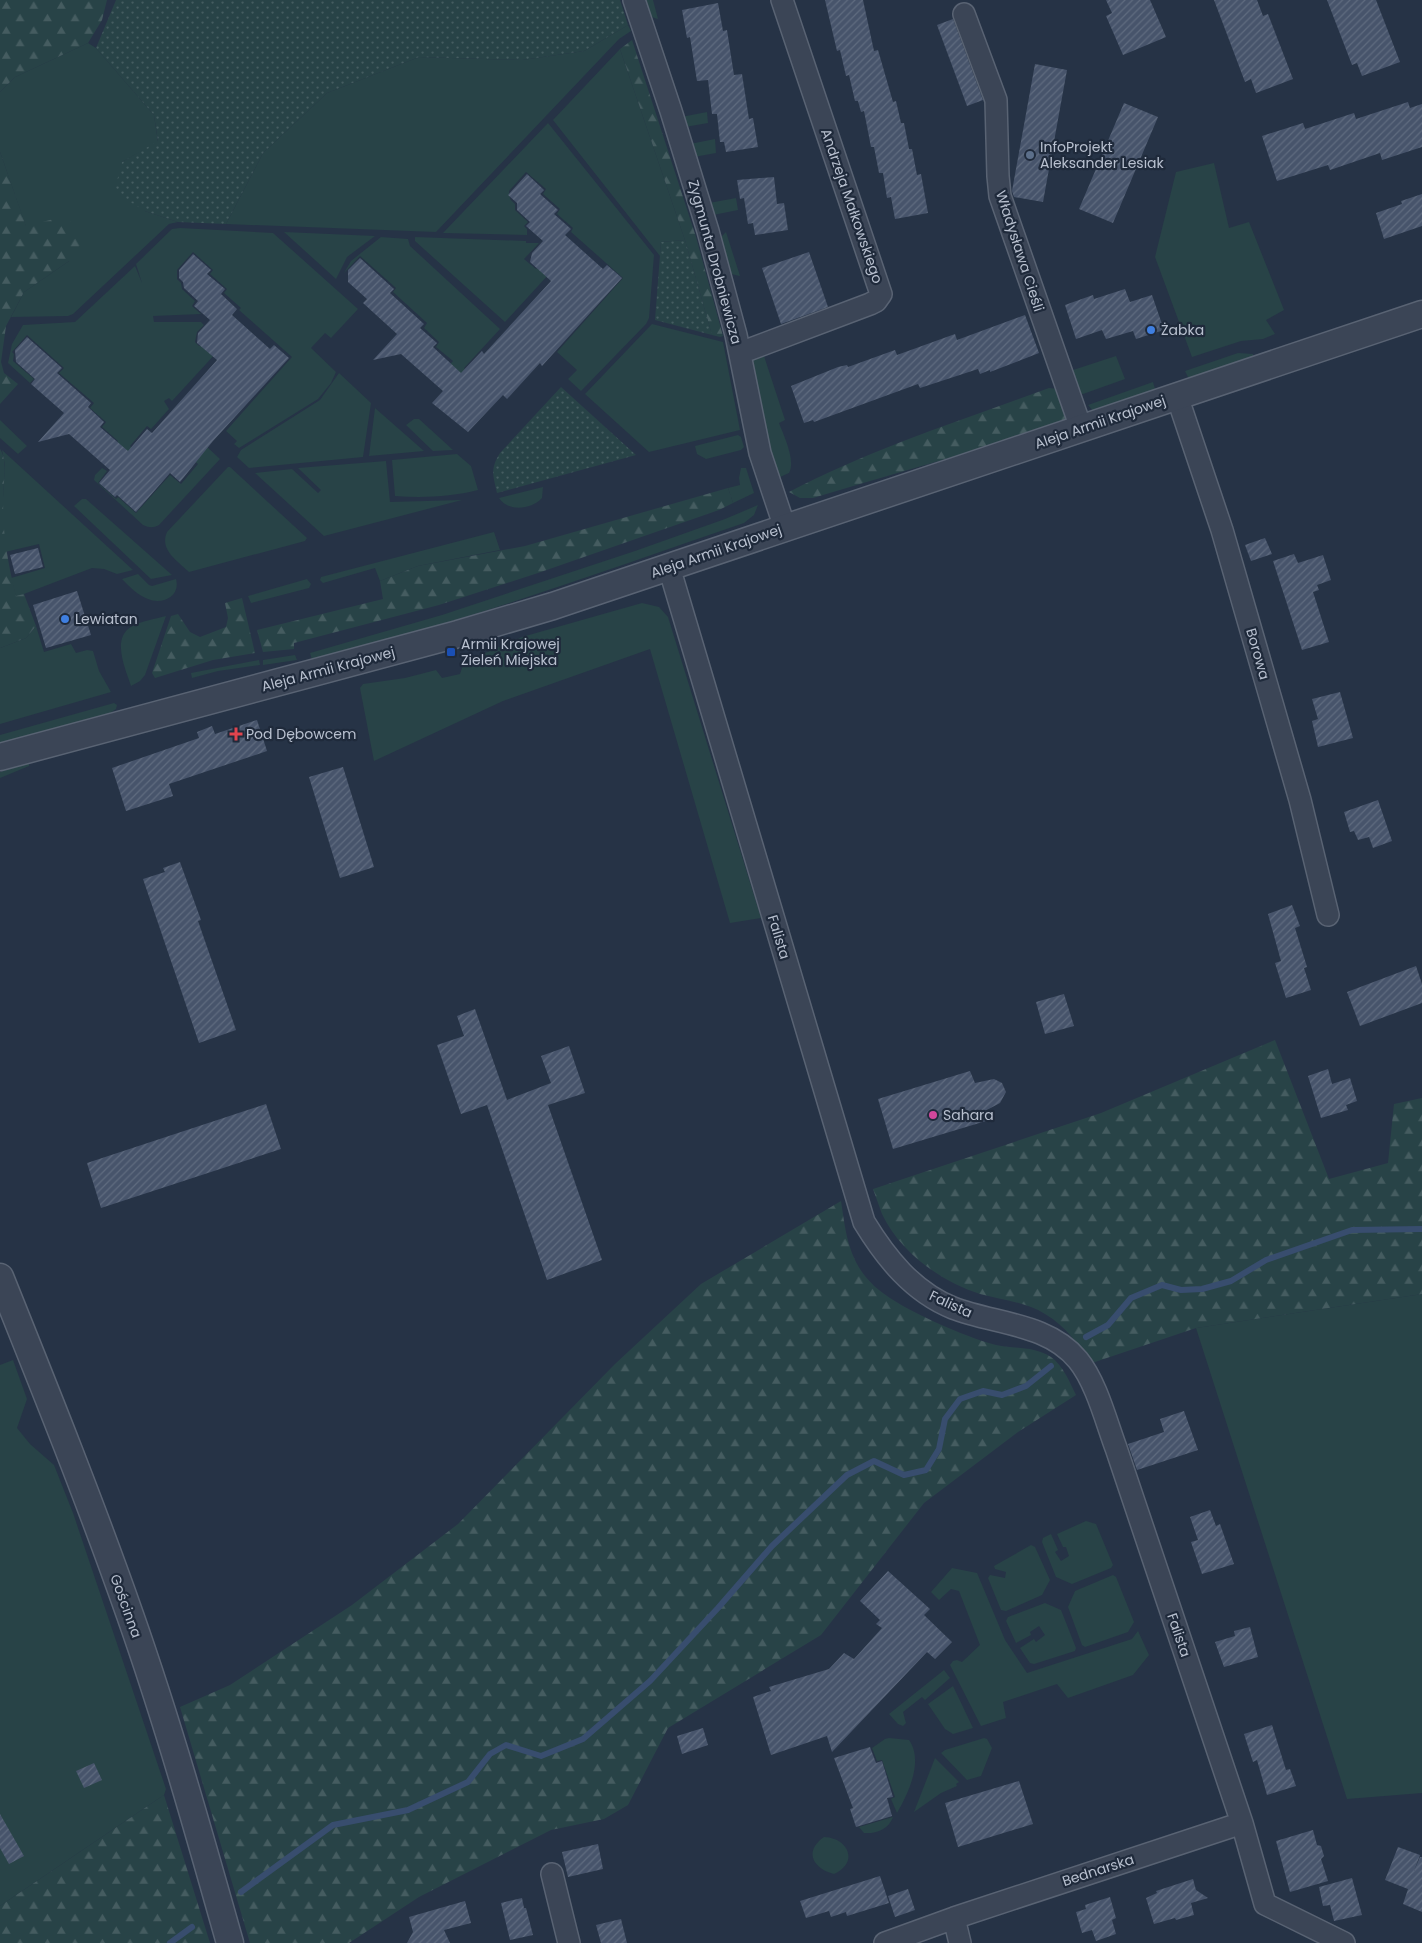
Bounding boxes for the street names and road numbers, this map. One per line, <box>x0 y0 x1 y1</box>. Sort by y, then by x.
street label: Andrzeja Małkowskiego <box>816 126 888 286</box>
street label: Zygmunta Drobniewicza <box>683 178 747 346</box>
street label: Władysława Cieśli <box>991 188 1049 314</box>
street label: Aleja Armii Krajowej <box>1032 390 1168 454</box>
street label: Aleja Armii Krajowej <box>648 519 784 583</box>
street label: Borowa <box>1241 626 1275 682</box>
street label: Aleja Armii Krajowej <box>259 642 397 696</box>
street label: Falista <box>763 912 795 962</box>
street label: Falista <box>926 1285 976 1323</box>
street label: Gościnna <box>105 1571 147 1641</box>
street label: Falista <box>1162 1610 1196 1660</box>
street label: Bednarska <box>1060 1849 1136 1891</box>

